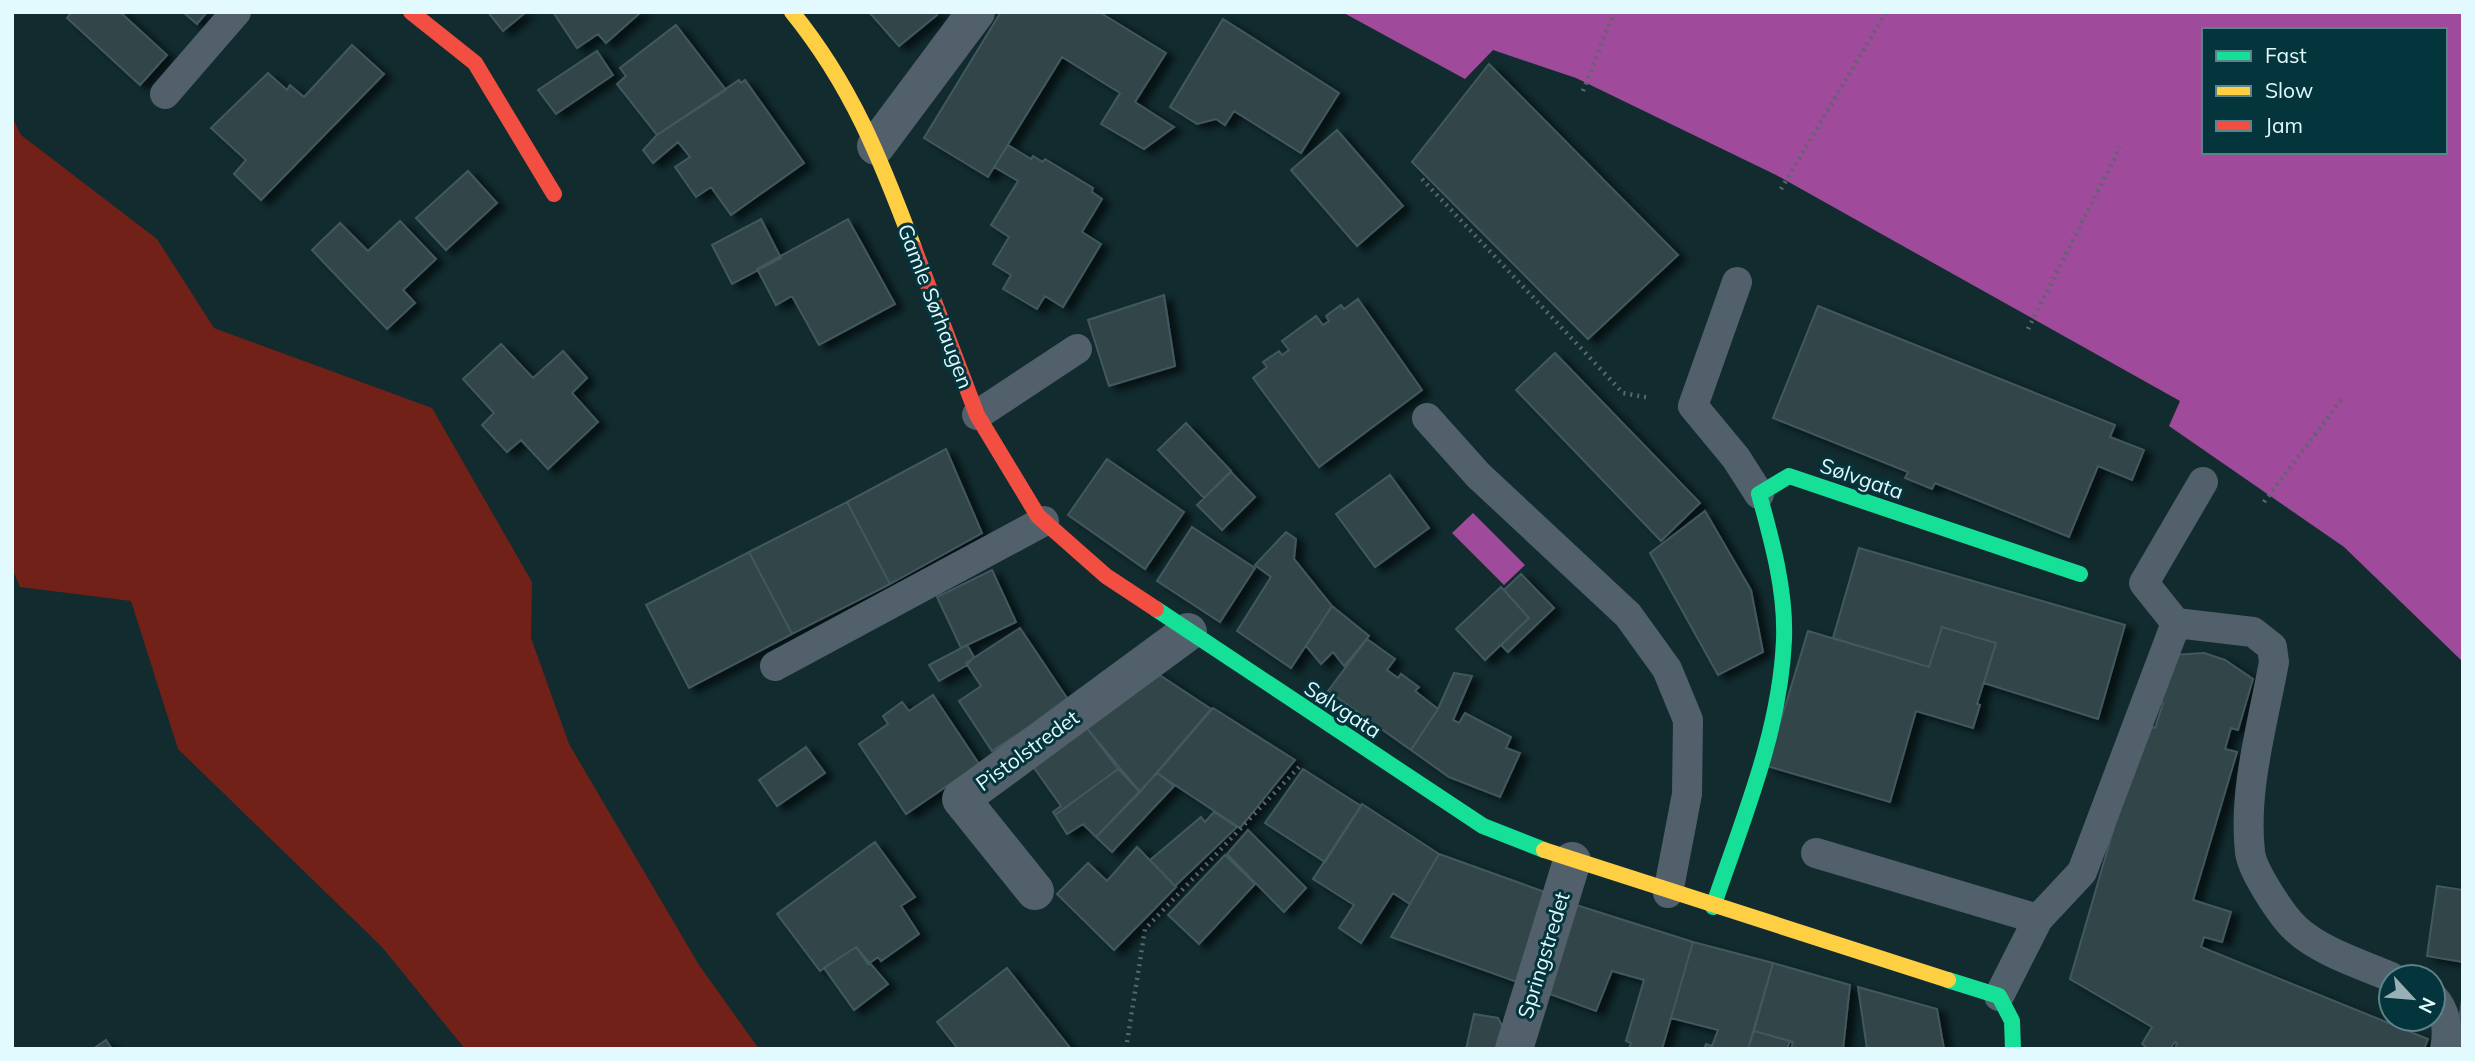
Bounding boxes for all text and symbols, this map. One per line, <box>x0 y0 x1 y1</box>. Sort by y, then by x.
legend <box>2202 28 2447 154</box>
text: Fast <box>2265 42 2307 68</box>
text: Slow <box>2265 77 2313 103</box>
text: Jam <box>2265 112 2303 138</box>
street label: Gamle Sørhaugen <box>893 220 979 392</box>
street label: Sølvgata <box>1817 452 1907 504</box>
street label: Sølvgata <box>1300 675 1386 743</box>
street label: Pistolstredet <box>970 704 1084 796</box>
street label: Springstredet <box>1511 888 1575 1022</box>
north arrow <box>2377 963 2447 1033</box>
text: N <box>2413 994 2441 1017</box>

